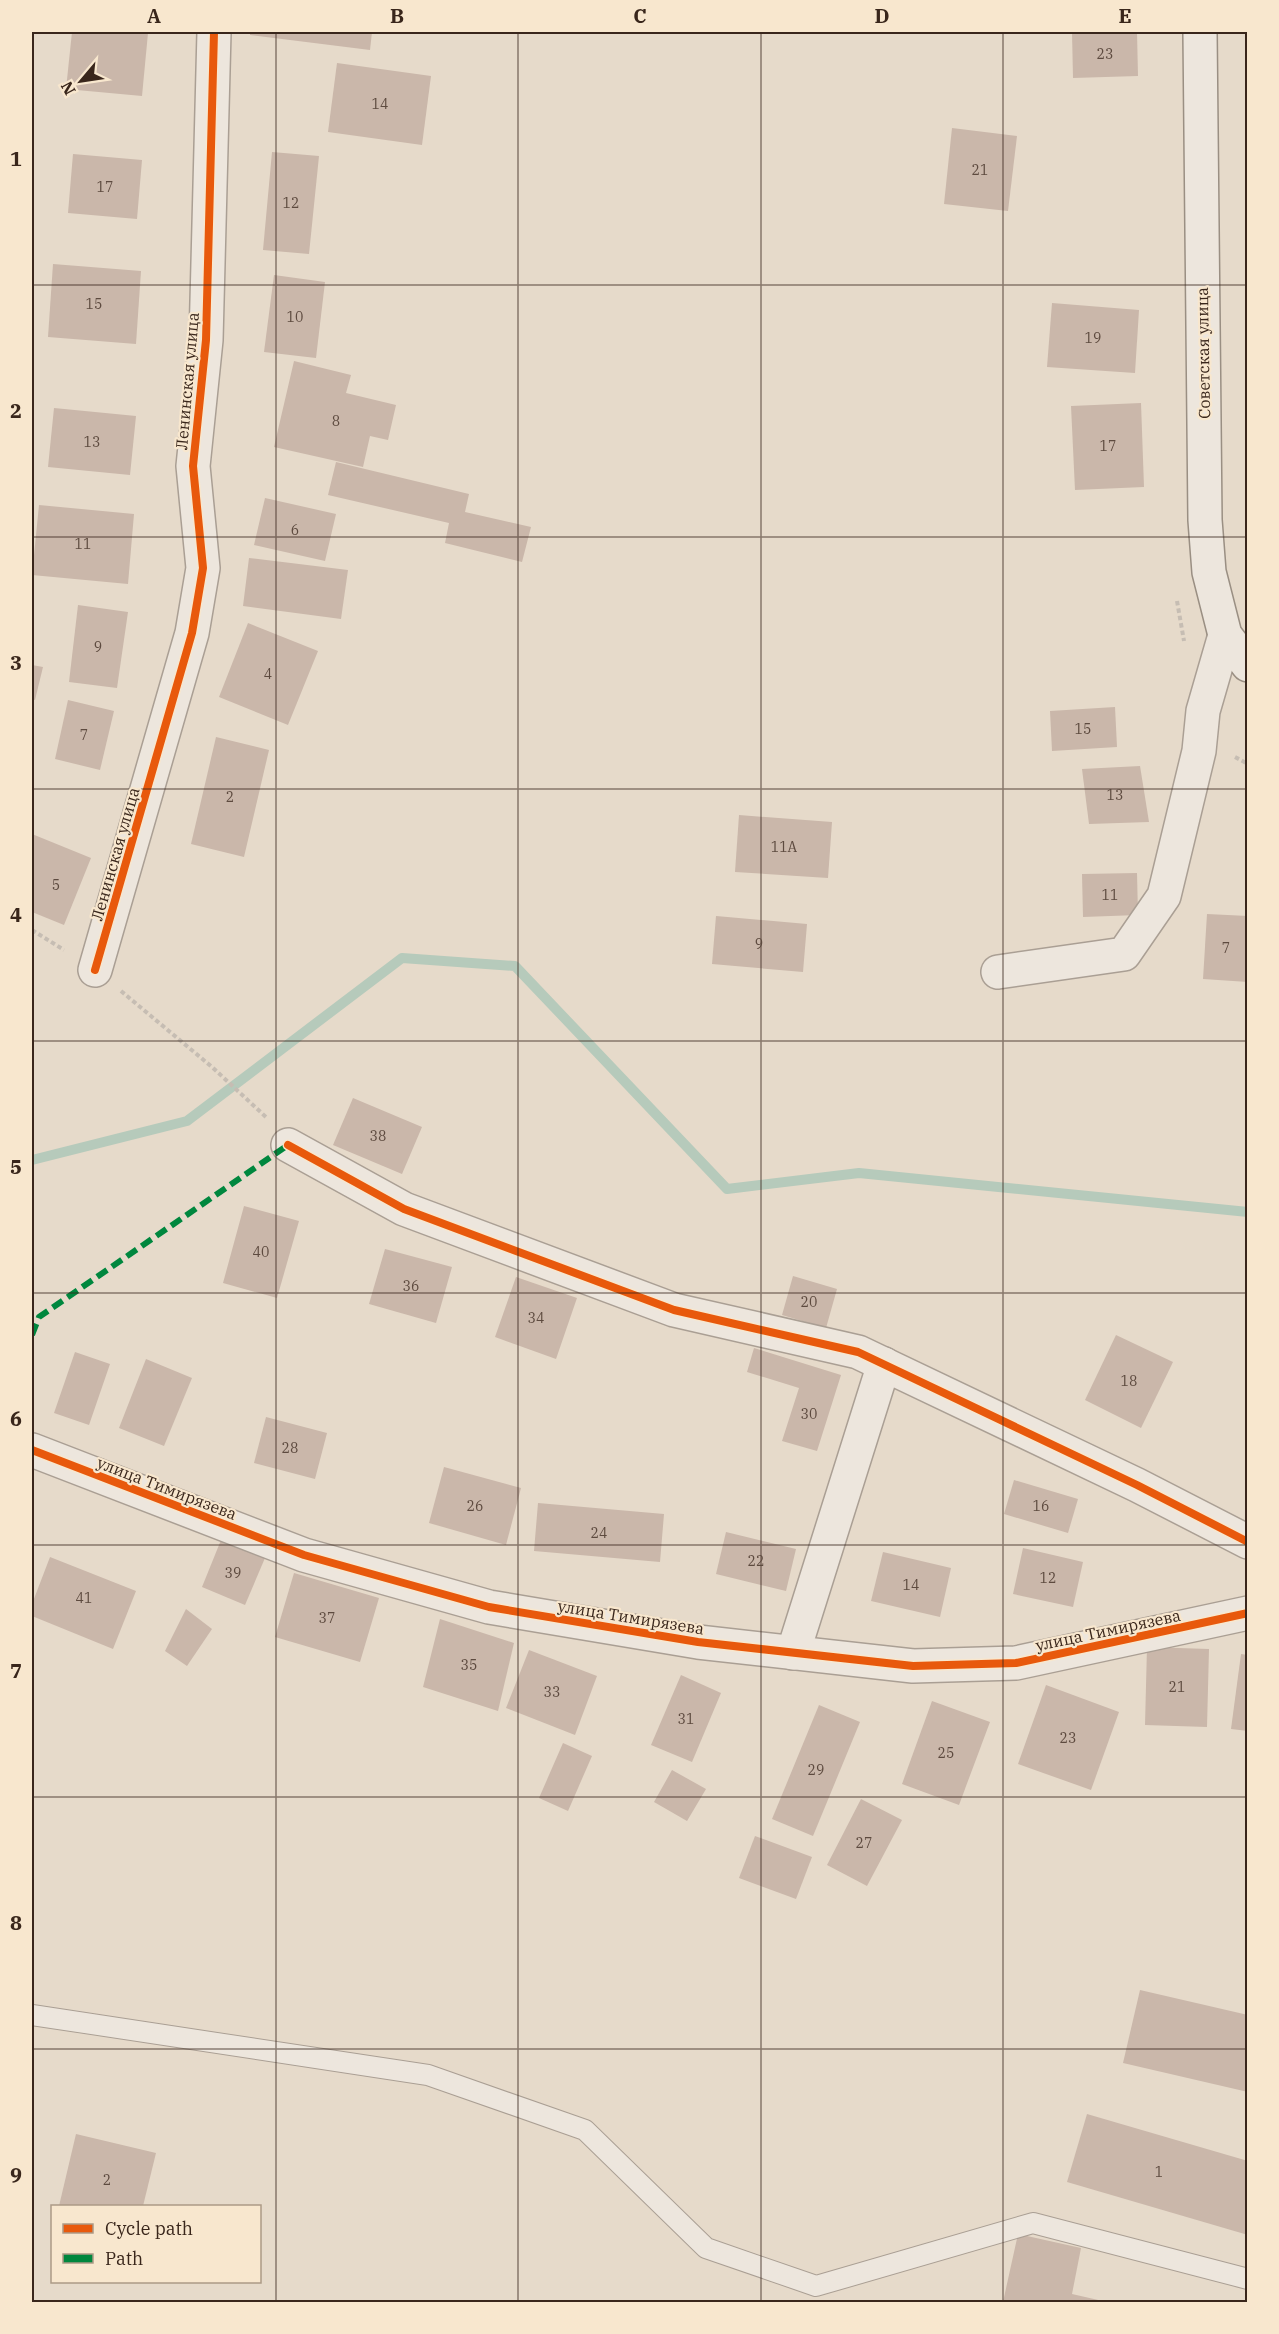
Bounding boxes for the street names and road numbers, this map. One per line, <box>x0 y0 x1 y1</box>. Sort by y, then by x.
street label: Советская улица <box>1192 287 1214 419</box>
street label: Ленинская улица <box>171 311 203 450</box>
street label: Ленинская улица <box>86 785 144 923</box>
street label: улица Тимирязева <box>94 1452 240 1524</box>
street label: улица Тимирязева <box>556 1596 706 1638</box>
street label: улица Тимирязева <box>1034 1605 1183 1655</box>

